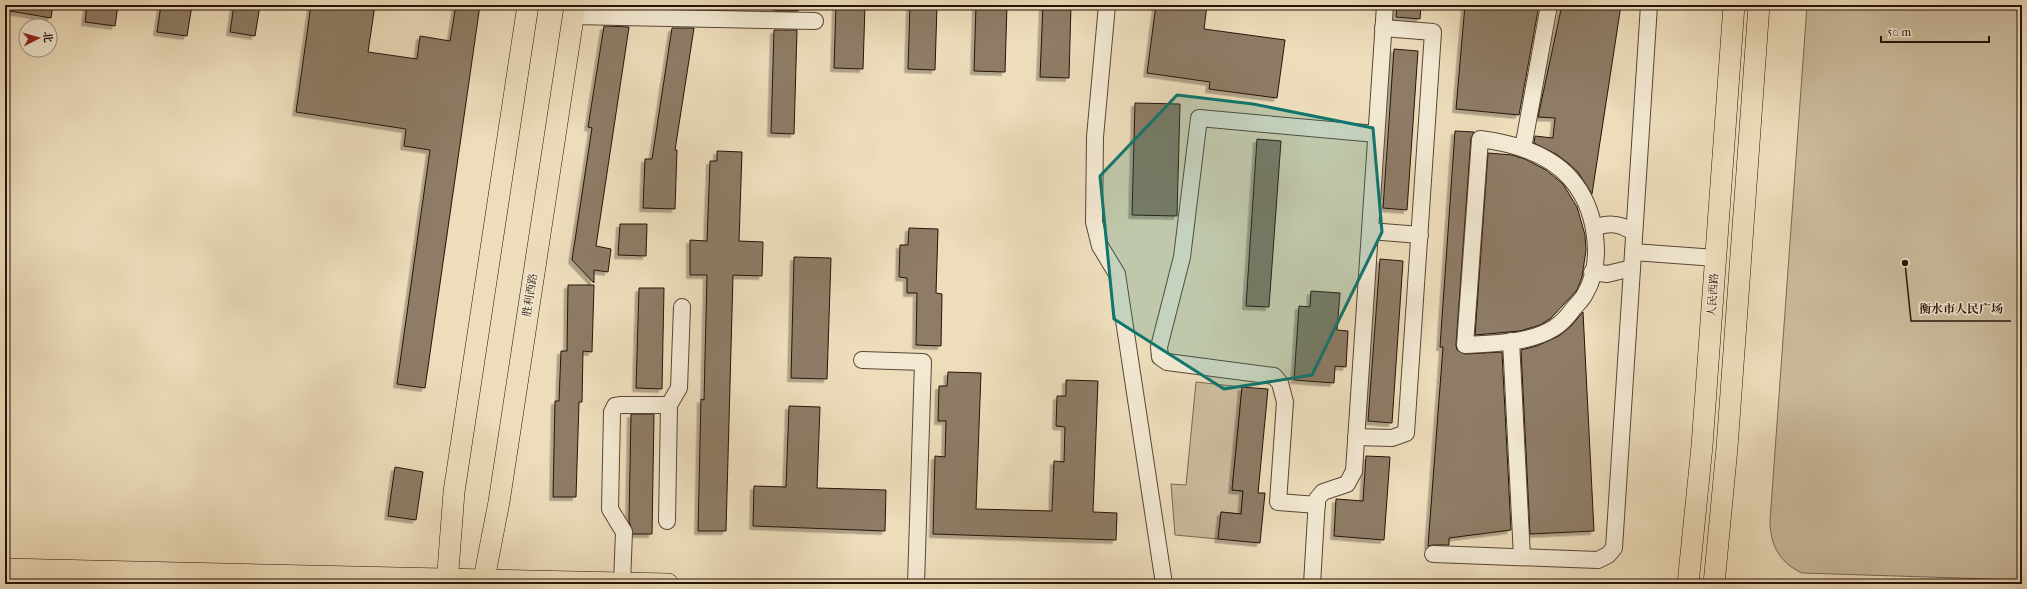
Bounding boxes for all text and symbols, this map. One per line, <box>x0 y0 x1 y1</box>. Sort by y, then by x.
north arrow <box>18 18 58 58</box>
scale bar <box>1881 18 1989 44</box>
text: 50 m <box>1887 25 1911 39</box>
text: 北 <box>40 31 54 43</box>
street label: 胜利西路 <box>520 272 540 318</box>
street label: 人民西路 <box>1705 273 1721 317</box>
callout: 衡水市人民广场 <box>1911 297 2011 321</box>
text: 衡水市人民广场 <box>1919 302 2003 316</box>

